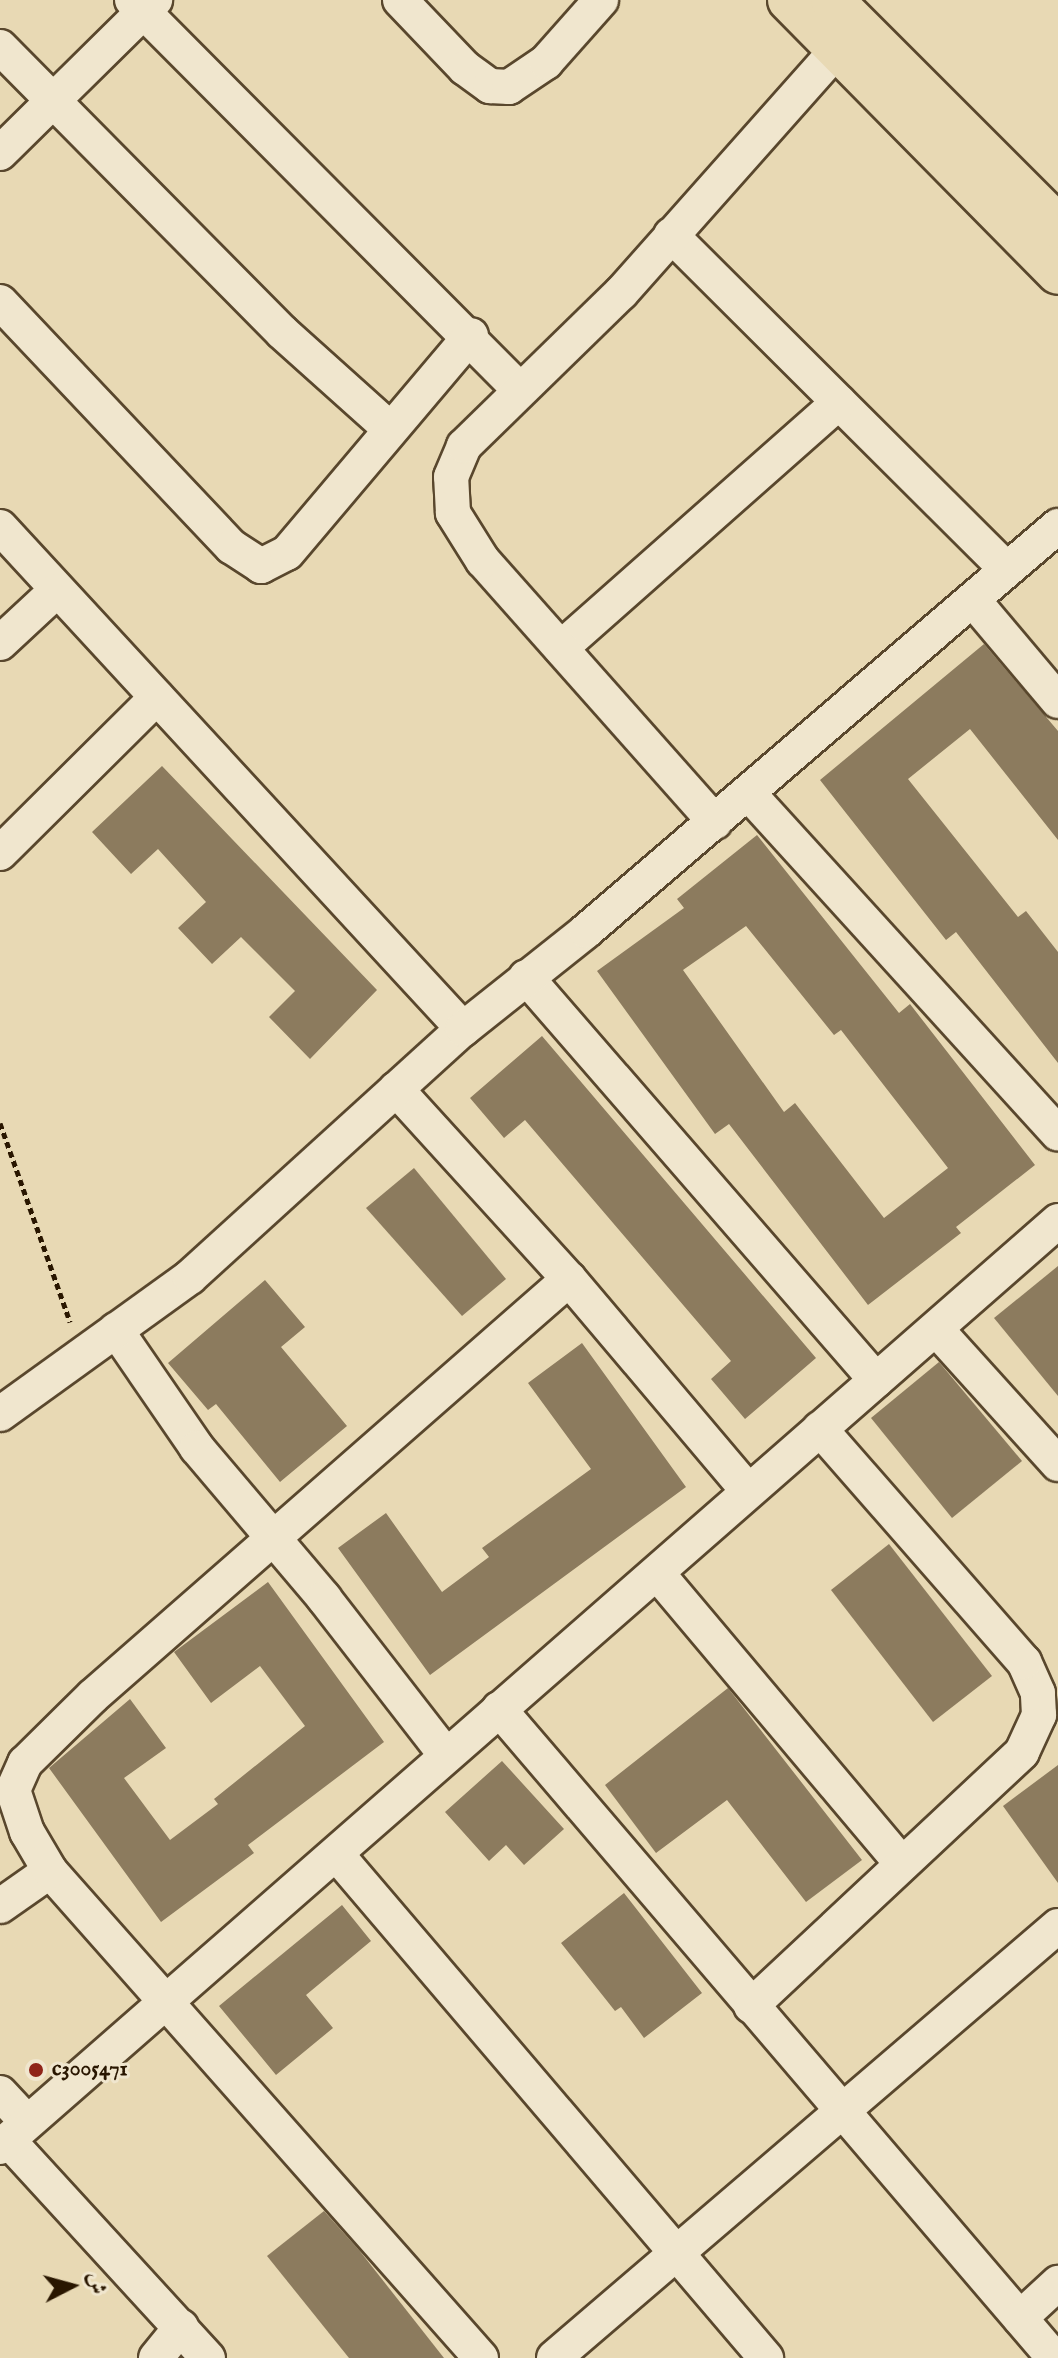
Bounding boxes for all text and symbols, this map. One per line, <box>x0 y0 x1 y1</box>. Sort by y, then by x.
place label: c3005471 <box>52 2057 128 2083</box>
marker: c3005471 <box>27 2061 45 2079</box>
north arrow <box>32 2246 112 2326</box>
text: ش <box>81 2271 111 2296</box>

